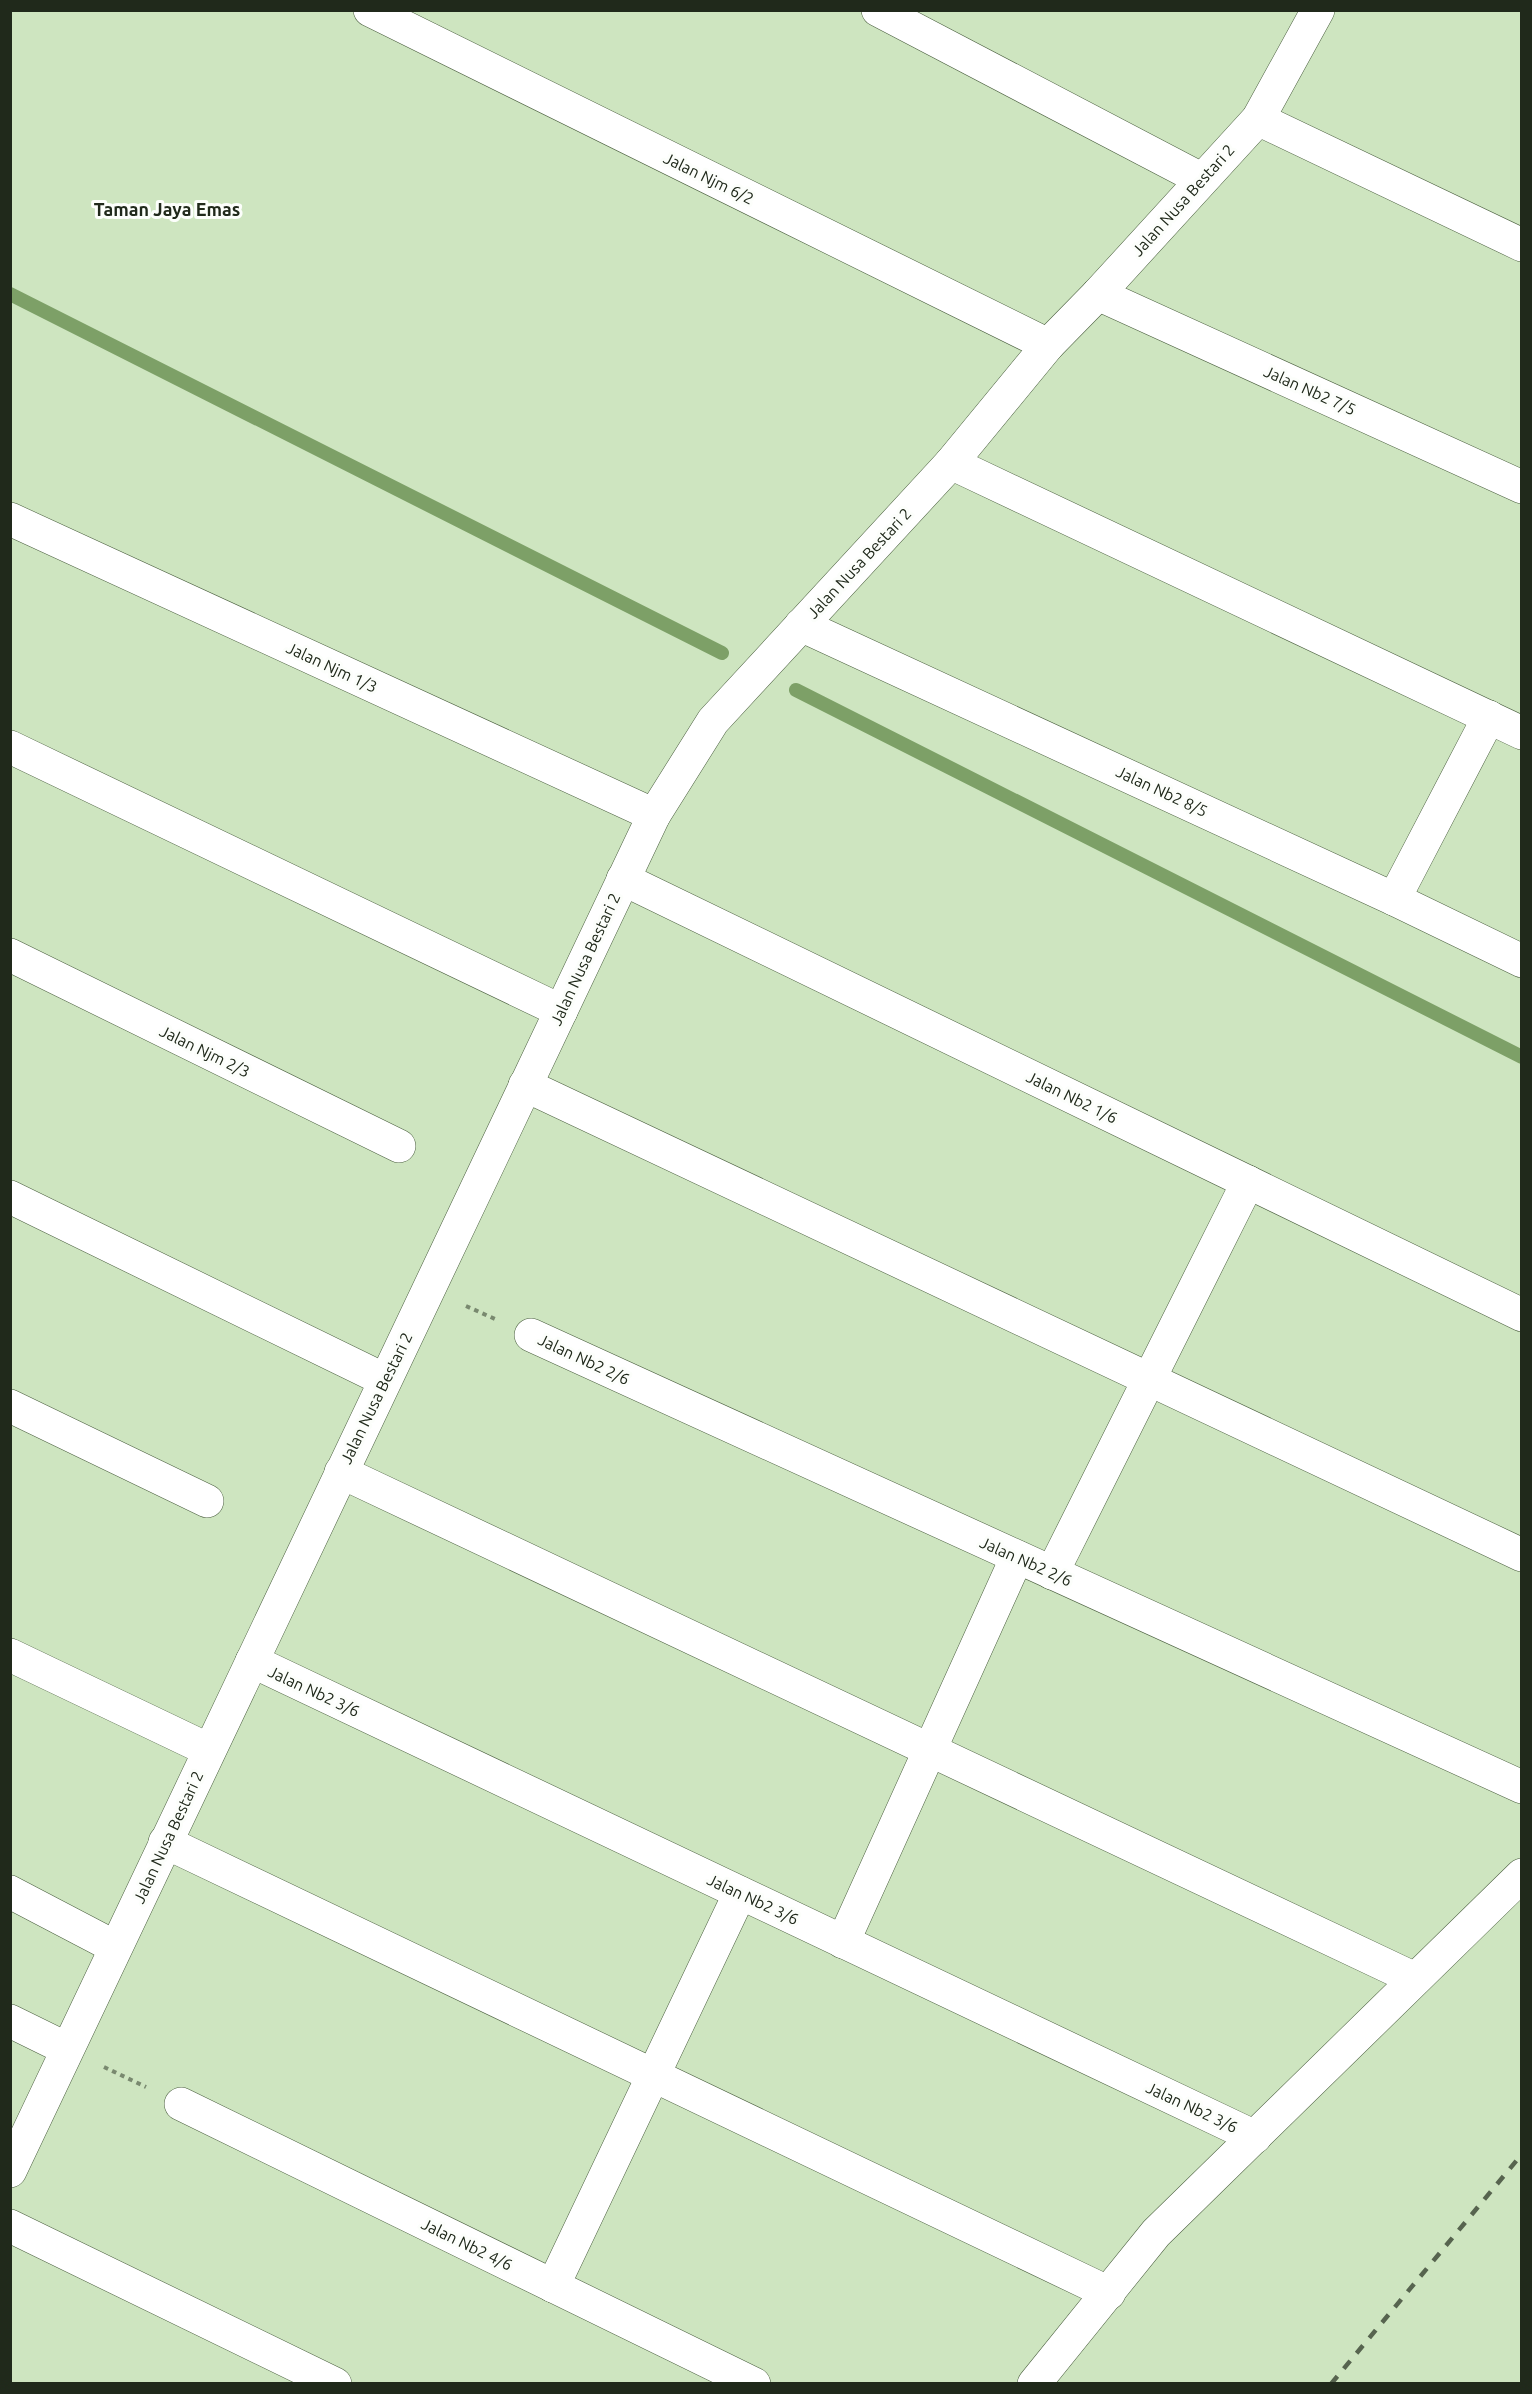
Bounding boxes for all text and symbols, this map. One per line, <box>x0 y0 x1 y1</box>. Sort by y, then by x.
street label: Jalan Nusa Bestari 2 <box>1128 141 1238 259</box>
street label: Jalan Njm 6/2 <box>661 148 757 208</box>
district label: Taman Jaya Emas <box>94 199 240 219</box>
street label: Jalan Nb2 7/5 <box>1261 362 1359 418</box>
street label: Jalan Nusa Bestari 2 <box>803 504 915 622</box>
street label: Jalan Njm 1/3 <box>284 638 380 696</box>
street label: Jalan Nb2 8/5 <box>1113 762 1211 820</box>
street label: Jalan Nusa Bestari 2 <box>546 890 624 1028</box>
street label: Jalan Njm 2/3 <box>157 1021 253 1081</box>
street label: Jalan Nb2 1/6 <box>1024 1067 1120 1127</box>
street label: Jalan Nusa Bestari 2 <box>336 1329 416 1467</box>
street label: Jalan Nb2 2/6 <box>535 1330 633 1388</box>
street label: Jalan Nb2 2/6 <box>977 1533 1075 1589</box>
street label: Jalan Nb2 3/6 <box>265 1662 363 1720</box>
street label: Jalan Nusa Bestari 2 <box>129 1768 207 1906</box>
street label: Jalan Nb2 3/6 <box>704 1870 802 1928</box>
street label: Jalan Nb2 3/6 <box>1143 2078 1241 2136</box>
street label: Jalan Nb2 4/6 <box>419 2214 515 2274</box>

